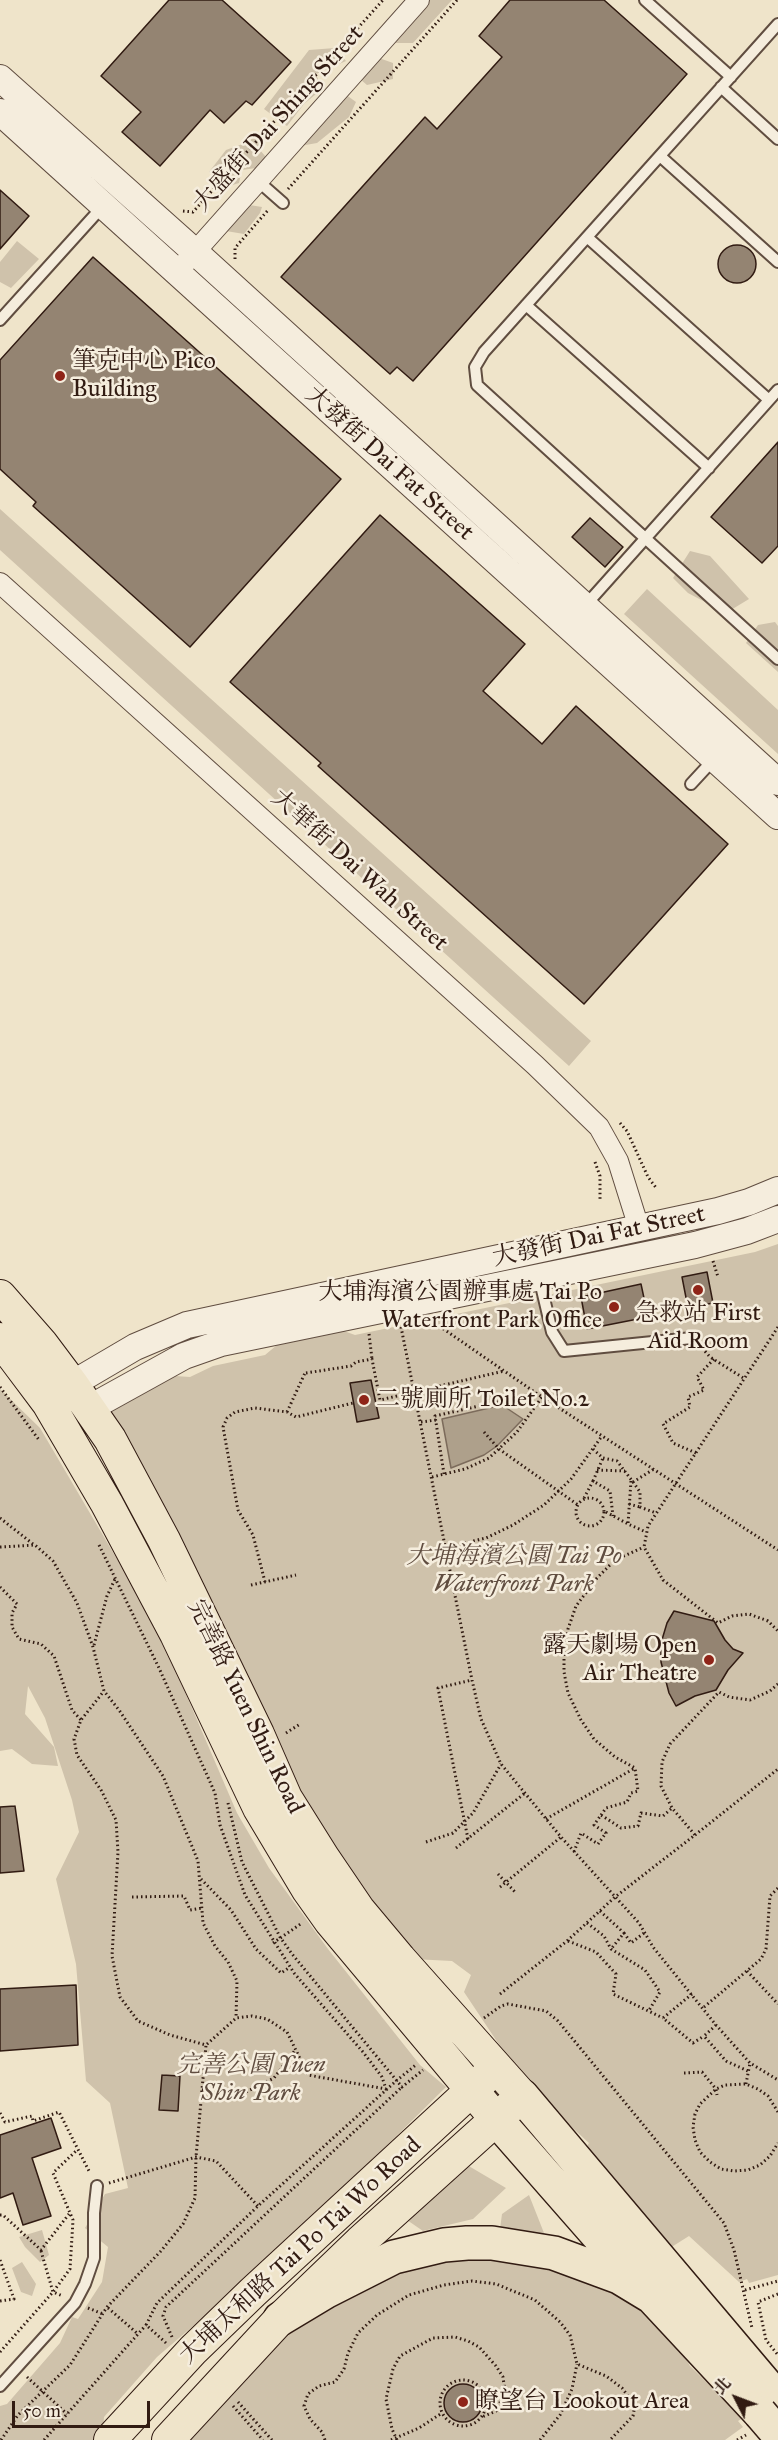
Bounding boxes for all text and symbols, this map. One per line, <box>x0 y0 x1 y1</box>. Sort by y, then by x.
street label: 大盛街 Dai Shing Street <box>188 20 370 218</box>
place label: 筆克中心 Pico Building <box>72 348 216 404</box>
marker: 筆克中心 Pico Building <box>53 369 67 383</box>
street label: 大發街 Dai Fat Street <box>299 381 479 547</box>
street label: 大華街 Dai Wah Street <box>265 784 453 958</box>
street label: 大發街 Dai Fat Street <box>490 1200 708 1274</box>
place label: 大埔海濱公園辦事處 Tai Po Waterfront Park Office <box>318 1279 602 1335</box>
marker: 急救站 First Aid Room <box>691 1283 705 1297</box>
marker: 大埔海濱公園辦事處 Tai Po Waterfront Park Office <box>607 1300 621 1314</box>
place label: 急救站 First Aid Room <box>635 1300 761 1356</box>
place label: 二號廁所 Toilet No.2 <box>376 1386 590 1414</box>
marker: 二號廁所 Toilet No.2 <box>357 1393 371 1407</box>
park label: 大埔海濱公園 Tai Po Waterfront Park <box>406 1543 622 1599</box>
street label: 完善路 Yuen Shin Road <box>181 1595 309 1819</box>
place label: 露天劇場 Open Air Theatre <box>543 1632 697 1688</box>
marker: 露天劇場 Open Air Theatre <box>702 1653 716 1667</box>
park label: 完善公園 Yuen Shin Park <box>177 2052 325 2108</box>
street label: 大埔太和路 Tai Po Tai Wo Road <box>174 2131 428 2371</box>
north arrow <box>706 2368 766 2428</box>
text: 北 <box>710 2373 735 2398</box>
place label: 瞭望台 Lookout Area <box>475 2388 689 2416</box>
scale bar <box>15 2389 153 2427</box>
marker: 瞭望台 Lookout Area <box>456 2395 470 2409</box>
text: 50 m <box>23 2400 61 2422</box>

